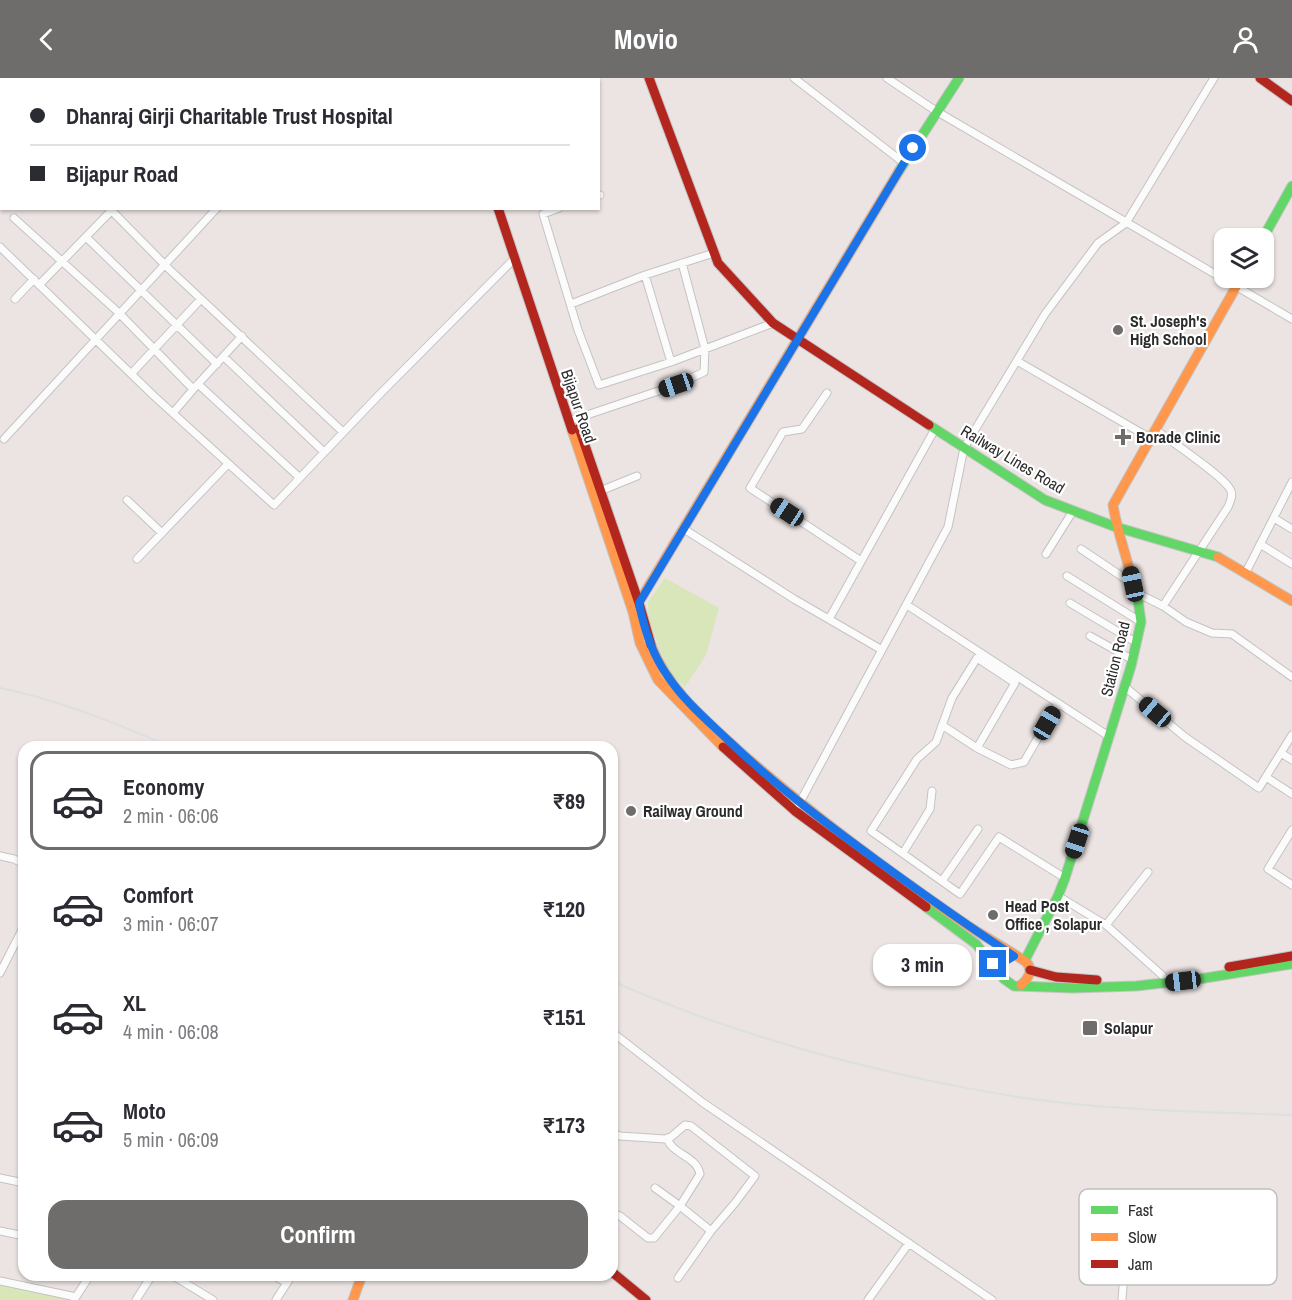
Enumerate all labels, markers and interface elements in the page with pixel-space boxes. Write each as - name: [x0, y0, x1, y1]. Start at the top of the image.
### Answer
- text: Movio: [614, 21, 678, 57]
- icon: back: [30, 23, 63, 56]
- icon: person: [1229, 23, 1262, 56]
- text: Dhanraj Girji Charitable Trust Hospital: [66, 101, 393, 131]
- route start: [899, 134, 926, 161]
- text: Bijapur Road: [66, 159, 178, 189]
- map controls: [1214, 228, 1274, 288]
- button: layers: [1214, 228, 1274, 288]
- place label: St. Joseph's High School: [1130, 310, 1207, 350]
- marker: St. Joseph's High School: [1111, 323, 1125, 337]
- street label: Bijapur Road: [556, 366, 602, 446]
- car: [656, 371, 696, 399]
- street label: Railway Lines Road: [957, 419, 1069, 499]
- place label: Borade Clinic: [1136, 426, 1221, 448]
- marker: Borade Clinic: [1114, 428, 1132, 446]
- car: [767, 495, 807, 529]
- car: [1120, 565, 1146, 603]
- street label: Station Road: [1095, 619, 1135, 699]
- car: [1135, 694, 1175, 730]
- car: [1030, 703, 1064, 743]
- text: Economy: [123, 772, 204, 802]
- icon: car: [51, 774, 105, 828]
- text: ₹89: [552, 786, 585, 816]
- place label: Railway Ground: [643, 800, 743, 822]
- text: 2 min · 06:06: [123, 802, 219, 829]
- marker: Railway Ground: [624, 804, 638, 818]
- car: [1063, 821, 1091, 861]
- text: Comfort: [123, 880, 193, 910]
- icon: car: [51, 882, 105, 936]
- text: ₹120: [542, 894, 585, 924]
- place label: Head Post Office , Solapur: [1005, 895, 1103, 935]
- marker: Head Post Office , Solapur: [986, 908, 1000, 922]
- text: 3 min · 06:07: [123, 910, 219, 937]
- callout: 3 min: [873, 943, 972, 985]
- route end: [979, 950, 1006, 977]
- text: 3 min: [901, 951, 944, 978]
- car: [1164, 970, 1202, 992]
- text: XL: [123, 988, 146, 1018]
- icon: car: [51, 990, 105, 1044]
- text: ₹151: [542, 1002, 585, 1032]
- place label: Solapur: [1104, 1017, 1154, 1039]
- text: 4 min · 06:08: [123, 1018, 219, 1045]
- marker: Solapur: [1081, 1019, 1099, 1037]
- text: Moto: [123, 1096, 166, 1126]
- icon: car: [51, 1098, 105, 1152]
- text: ₹173: [542, 1110, 585, 1140]
- text: 5 min · 06:09: [123, 1126, 219, 1153]
- legend: [1079, 1189, 1277, 1285]
- text: Fast: [1128, 1199, 1153, 1221]
- button: Confirm: [48, 1200, 588, 1269]
- text: Slow: [1128, 1226, 1157, 1248]
- text: Jam: [1128, 1253, 1153, 1275]

